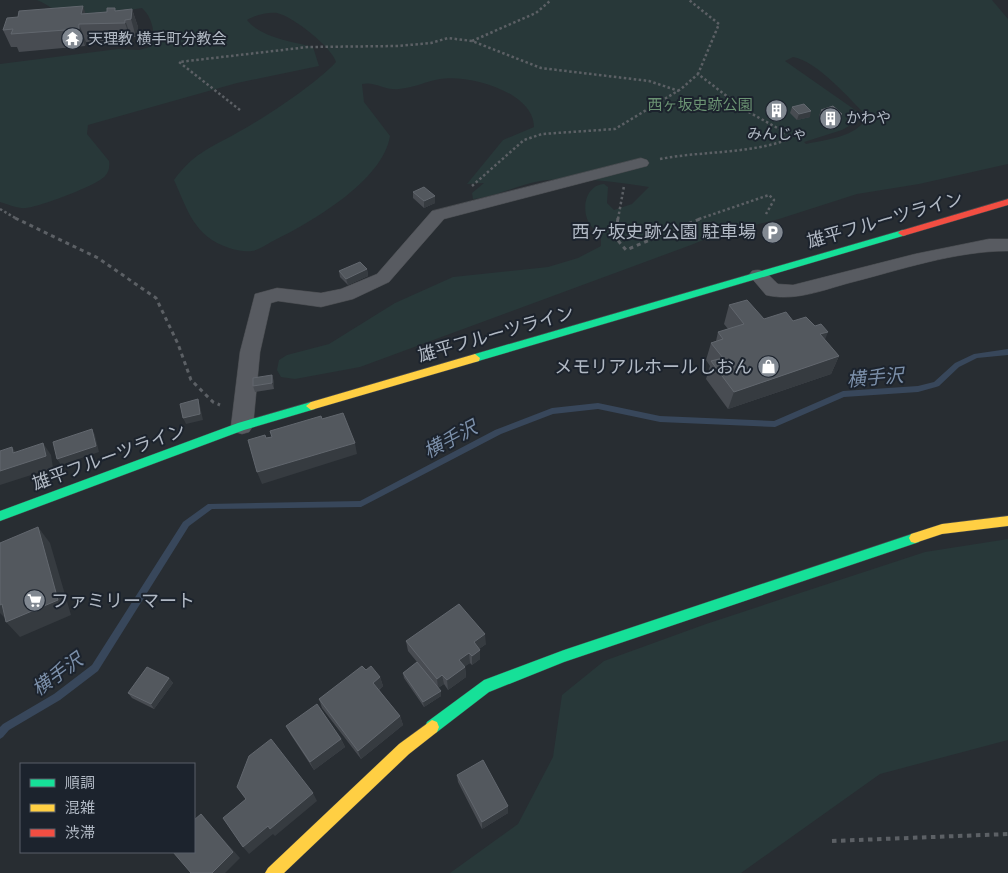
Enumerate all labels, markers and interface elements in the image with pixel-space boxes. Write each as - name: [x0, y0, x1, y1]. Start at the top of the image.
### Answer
- temple icon: 天理教 横手町分教会: [60, 27, 84, 51]
- place label: 天理教 横手町分教会: [88, 30, 227, 48]
- park label: 西ヶ坂史跡公園: [647, 96, 753, 114]
- building icon: みんじゃ: [765, 99, 789, 123]
- building icon: かわや: [818, 106, 842, 130]
- place label: かわや: [846, 109, 891, 127]
- place label: みんじゃ: [747, 125, 807, 143]
- street label: 雄平フルーツライン: [804, 187, 966, 253]
- parking icon: 西ヶ坂史跡公園 駐車場: [760, 220, 784, 244]
- place label: 西ヶ坂史跡公園 駐車場: [572, 221, 756, 243]
- street label: 雄平フルーツライン: [415, 301, 577, 367]
- shop icon: メモリアルホールしおん: [756, 355, 780, 379]
- place label: メモリアルホールしおん: [554, 356, 752, 378]
- water label: 横手沢: [846, 364, 907, 391]
- water label: 横手沢: [420, 415, 483, 463]
- street label: 雄平フルーツライン: [29, 419, 189, 495]
- supermarket icon: ファミリーマート: [23, 589, 47, 613]
- place label: ファミリーマート: [51, 590, 195, 612]
- water label: 横手沢: [28, 647, 90, 700]
- legend: [20, 763, 195, 853]
- text: 順調: [65, 774, 95, 792]
- text: 混雑: [65, 799, 95, 817]
- text: 渋滞: [65, 824, 95, 842]

